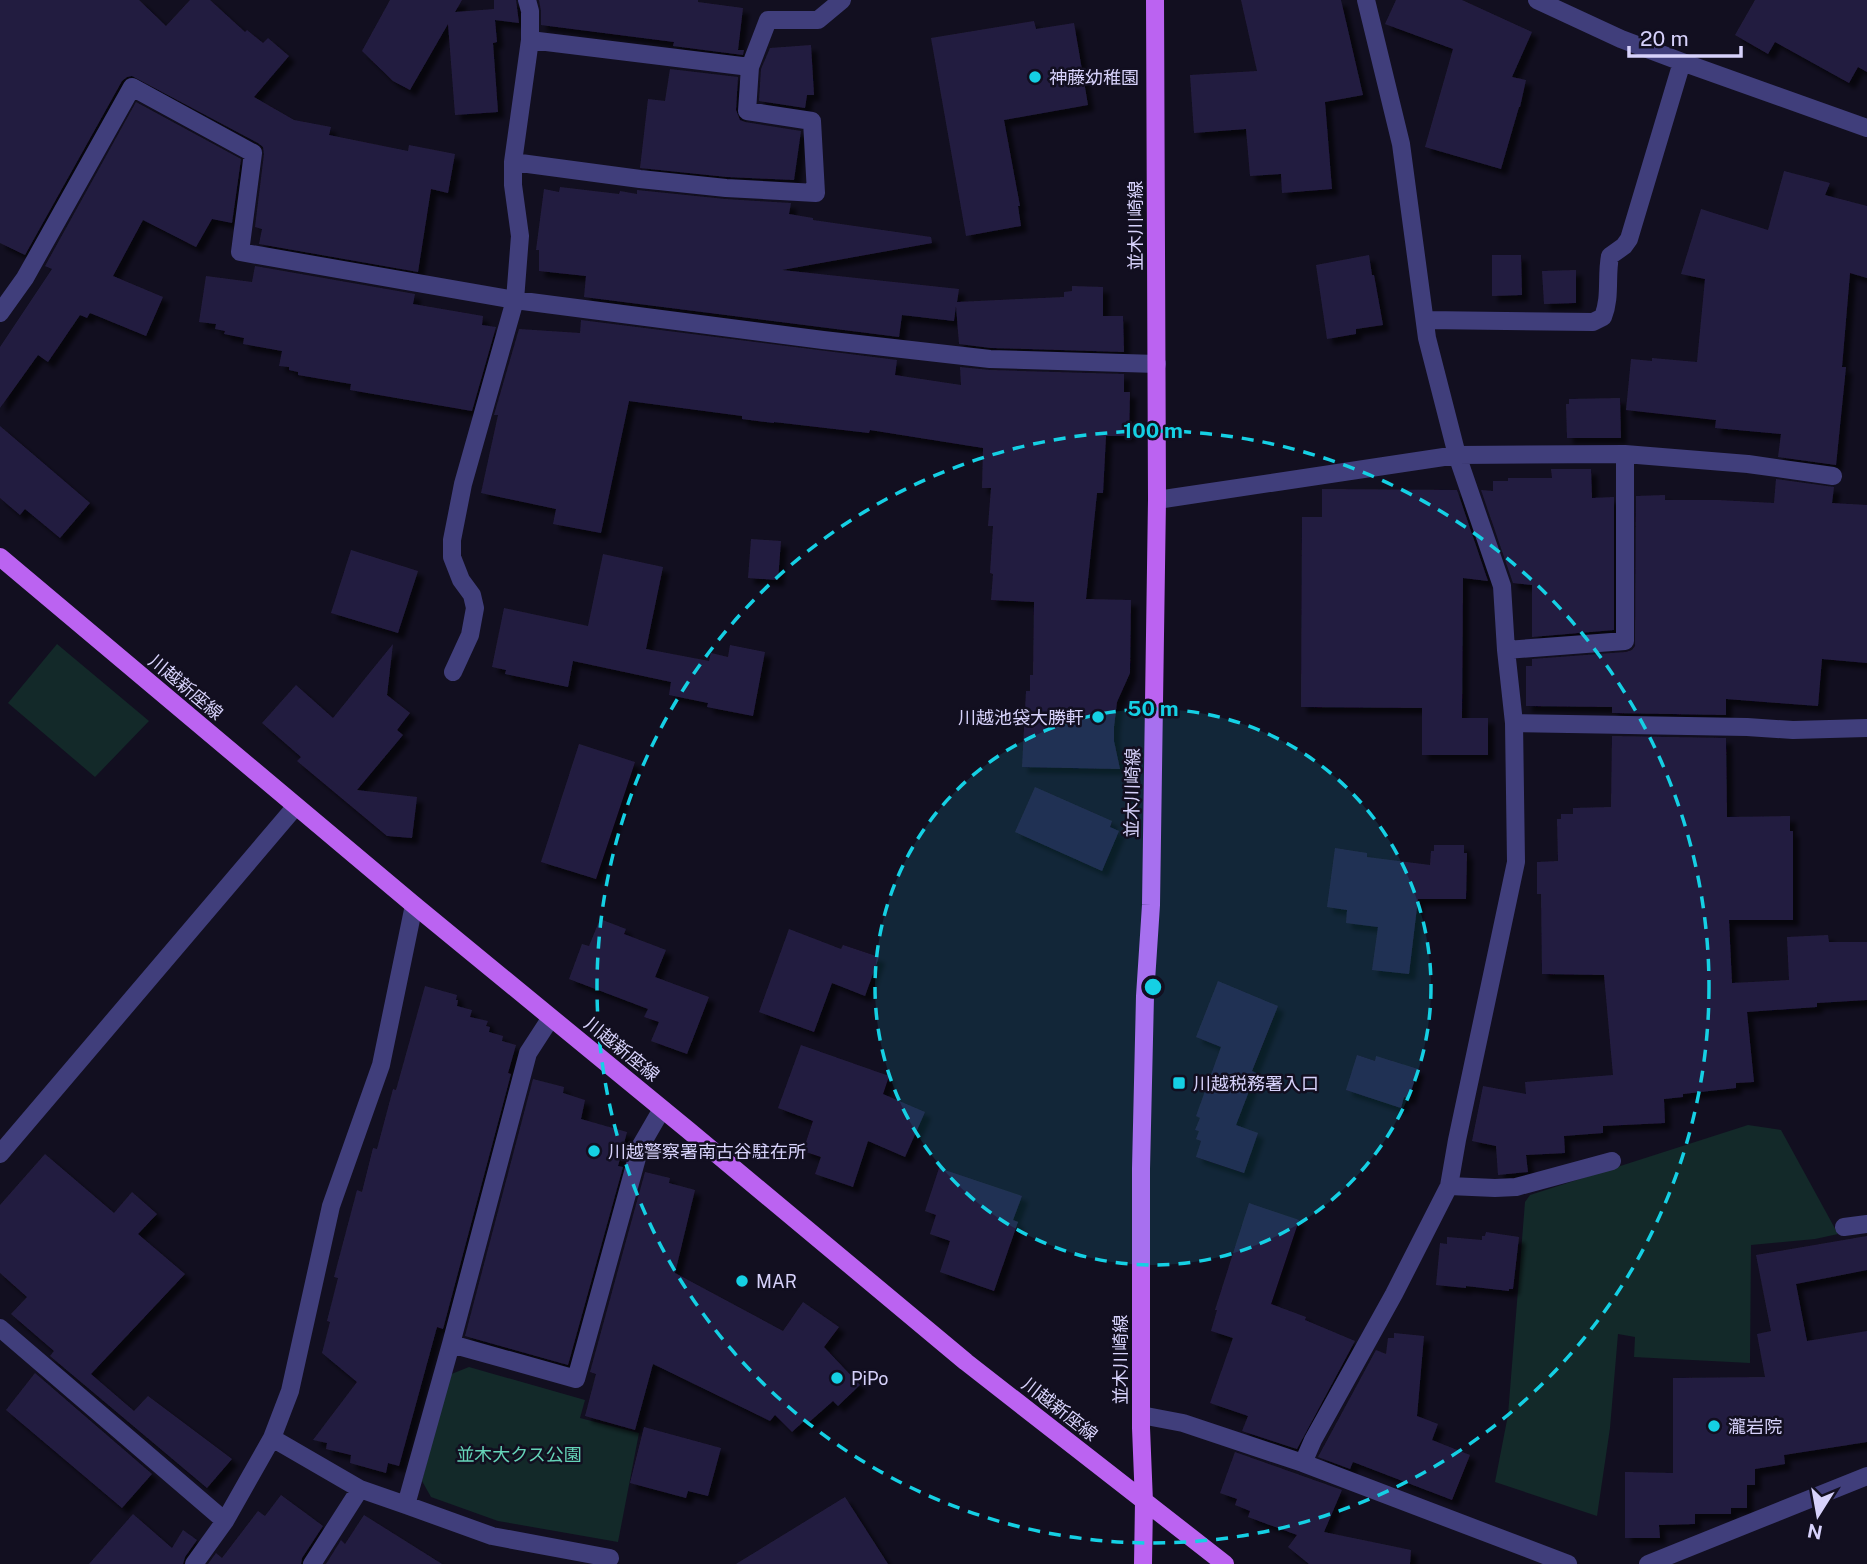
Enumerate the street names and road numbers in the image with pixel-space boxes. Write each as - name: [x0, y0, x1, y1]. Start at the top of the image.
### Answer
- street label: 並木川崎線: [1125, 181, 1146, 271]
- street label: 川越新座線: [145, 650, 227, 724]
- street label: 並木川崎線: [1121, 748, 1143, 838]
- street label: 川越新座線: [580, 1013, 664, 1085]
- street label: 並木川崎線: [1110, 1315, 1131, 1405]
- street label: 川越新座線: [1018, 1373, 1102, 1445]

